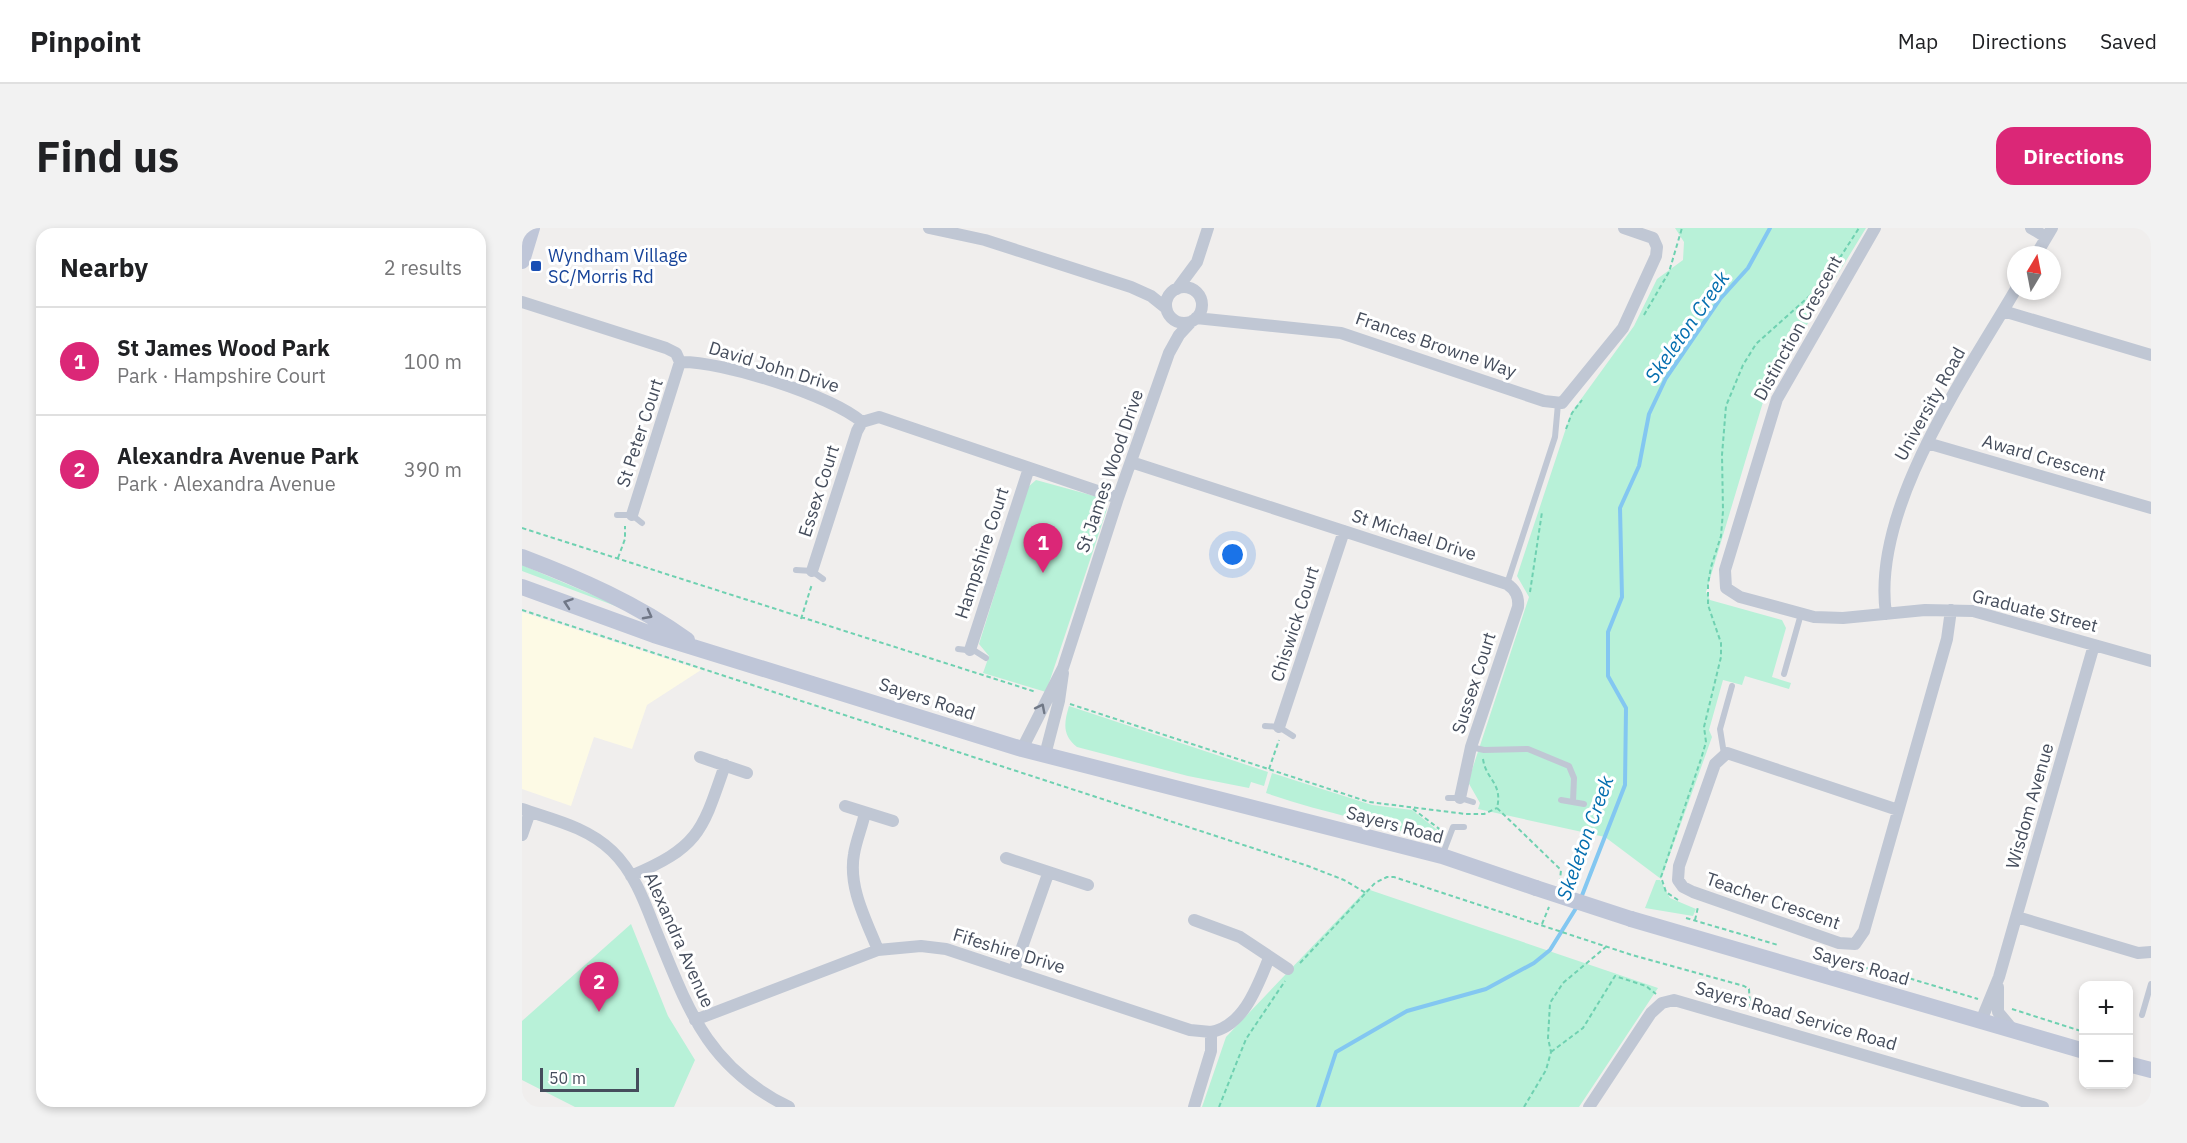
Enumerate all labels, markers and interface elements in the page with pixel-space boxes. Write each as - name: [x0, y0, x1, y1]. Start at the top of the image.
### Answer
- text: Pinpoint: [30, 23, 141, 60]
- text: Map: [1898, 27, 1938, 55]
- text: Directions: [1971, 27, 2067, 55]
- text: Saved: [2100, 27, 2157, 55]
- button: Directions: [1996, 127, 2151, 185]
- text: Find us: [36, 129, 179, 184]
- place label: Wyndham Village SC/Morris Rd: [548, 244, 688, 288]
- north arrow: [2007, 246, 2061, 300]
- text: Nearby: [60, 250, 148, 284]
- street label: Distinction Crescent: [1748, 251, 1847, 404]
- text: 2 results: [384, 254, 462, 281]
- marker: Wyndham Village SC/Morris Rd: [529, 259, 543, 273]
- water label: Skeleton Creek: [1638, 265, 1735, 388]
- street label: Frances Browne Way: [1353, 306, 1520, 383]
- text: St James Wood Park: [117, 333, 330, 362]
- street label: David John Drive: [706, 336, 842, 397]
- street label: University Road: [1889, 343, 1970, 465]
- text: 1: [74, 348, 86, 375]
- text: 100 m: [404, 348, 462, 375]
- text: Park · Hampshire Court: [117, 362, 326, 389]
- street label: St Peter Court: [611, 376, 668, 490]
- street label: St James Wood Drive: [1071, 386, 1148, 555]
- street label: Award Crescent: [1980, 429, 2109, 486]
- text: Alexandra Avenue Park: [117, 441, 359, 470]
- street label: Essex Court: [793, 442, 844, 540]
- text: 2: [74, 456, 86, 483]
- text: 390 m: [404, 456, 462, 483]
- text: Park · Alexandra Avenue: [117, 470, 336, 497]
- street label: Hampshire Court: [949, 484, 1014, 622]
- street label: St Michael Drive: [1349, 504, 1480, 566]
- pin: 1: [1024, 524, 1062, 573]
- your location: [1218, 540, 1247, 569]
- street label: Chiswick Court: [1265, 563, 1324, 685]
- street label: Graduate Street: [1970, 584, 2100, 637]
- one-way arrow: [563, 597, 573, 610]
- one-way arrow: [641, 608, 652, 619]
- street label: Sussex Court: [1446, 629, 1501, 737]
- street label: Sayers Road: [876, 672, 978, 725]
- one-way arrow: [1034, 704, 1046, 715]
- street label: Wisdom Avenue: [2001, 740, 2059, 871]
- water label: Skeleton Creek: [1550, 771, 1620, 904]
- street label: Sayers Road: [1344, 800, 1446, 849]
- street label: Teacher Crescent: [1703, 867, 1843, 934]
- street label: Alexandra Avenue: [639, 868, 720, 1011]
- street label: Fifeshire Drive: [950, 923, 1068, 979]
- street label: Sayers Road: [1810, 941, 1912, 990]
- pin: 2: [580, 962, 619, 1012]
- street label: Sayers Road Service Road: [1693, 976, 1900, 1055]
- map controls: [2079, 981, 2133, 1089]
- button: +: [2079, 981, 2133, 1035]
- button: −: [2079, 1035, 2133, 1089]
- scale bar: [540, 1065, 639, 1092]
- text: 50 m: [549, 1068, 586, 1088]

